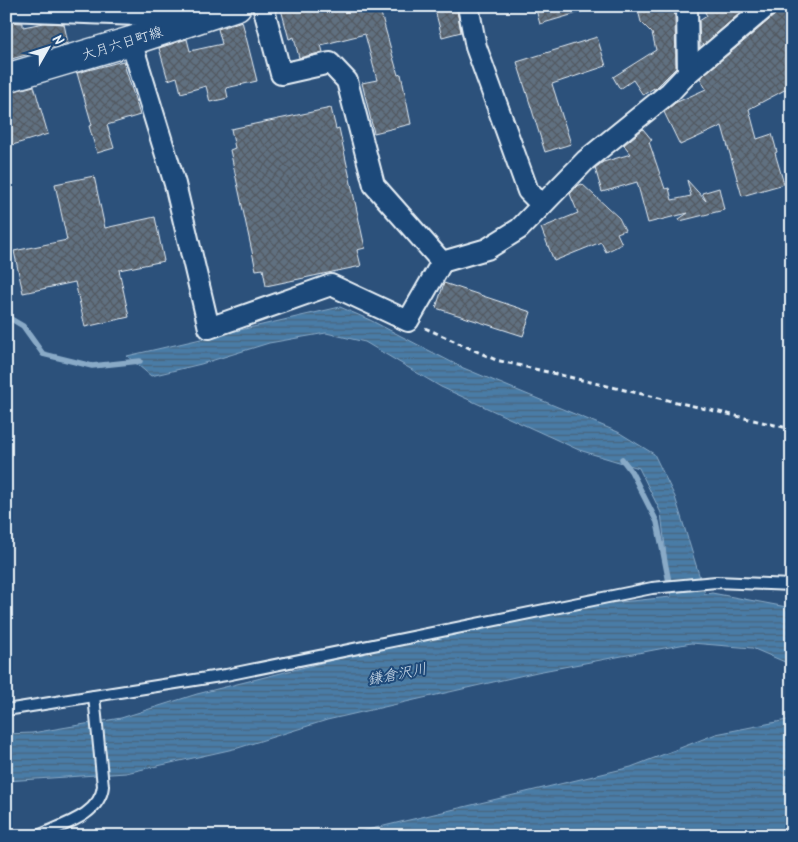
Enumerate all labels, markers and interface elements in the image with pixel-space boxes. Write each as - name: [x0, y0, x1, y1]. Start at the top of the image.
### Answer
- street label: 大月六日町線: [79, 21, 166, 67]
- north arrow: [22, 22, 72, 72]
- text: N: [46, 30, 69, 51]
- water label: 鎌倉沢川: [365, 657, 429, 692]

